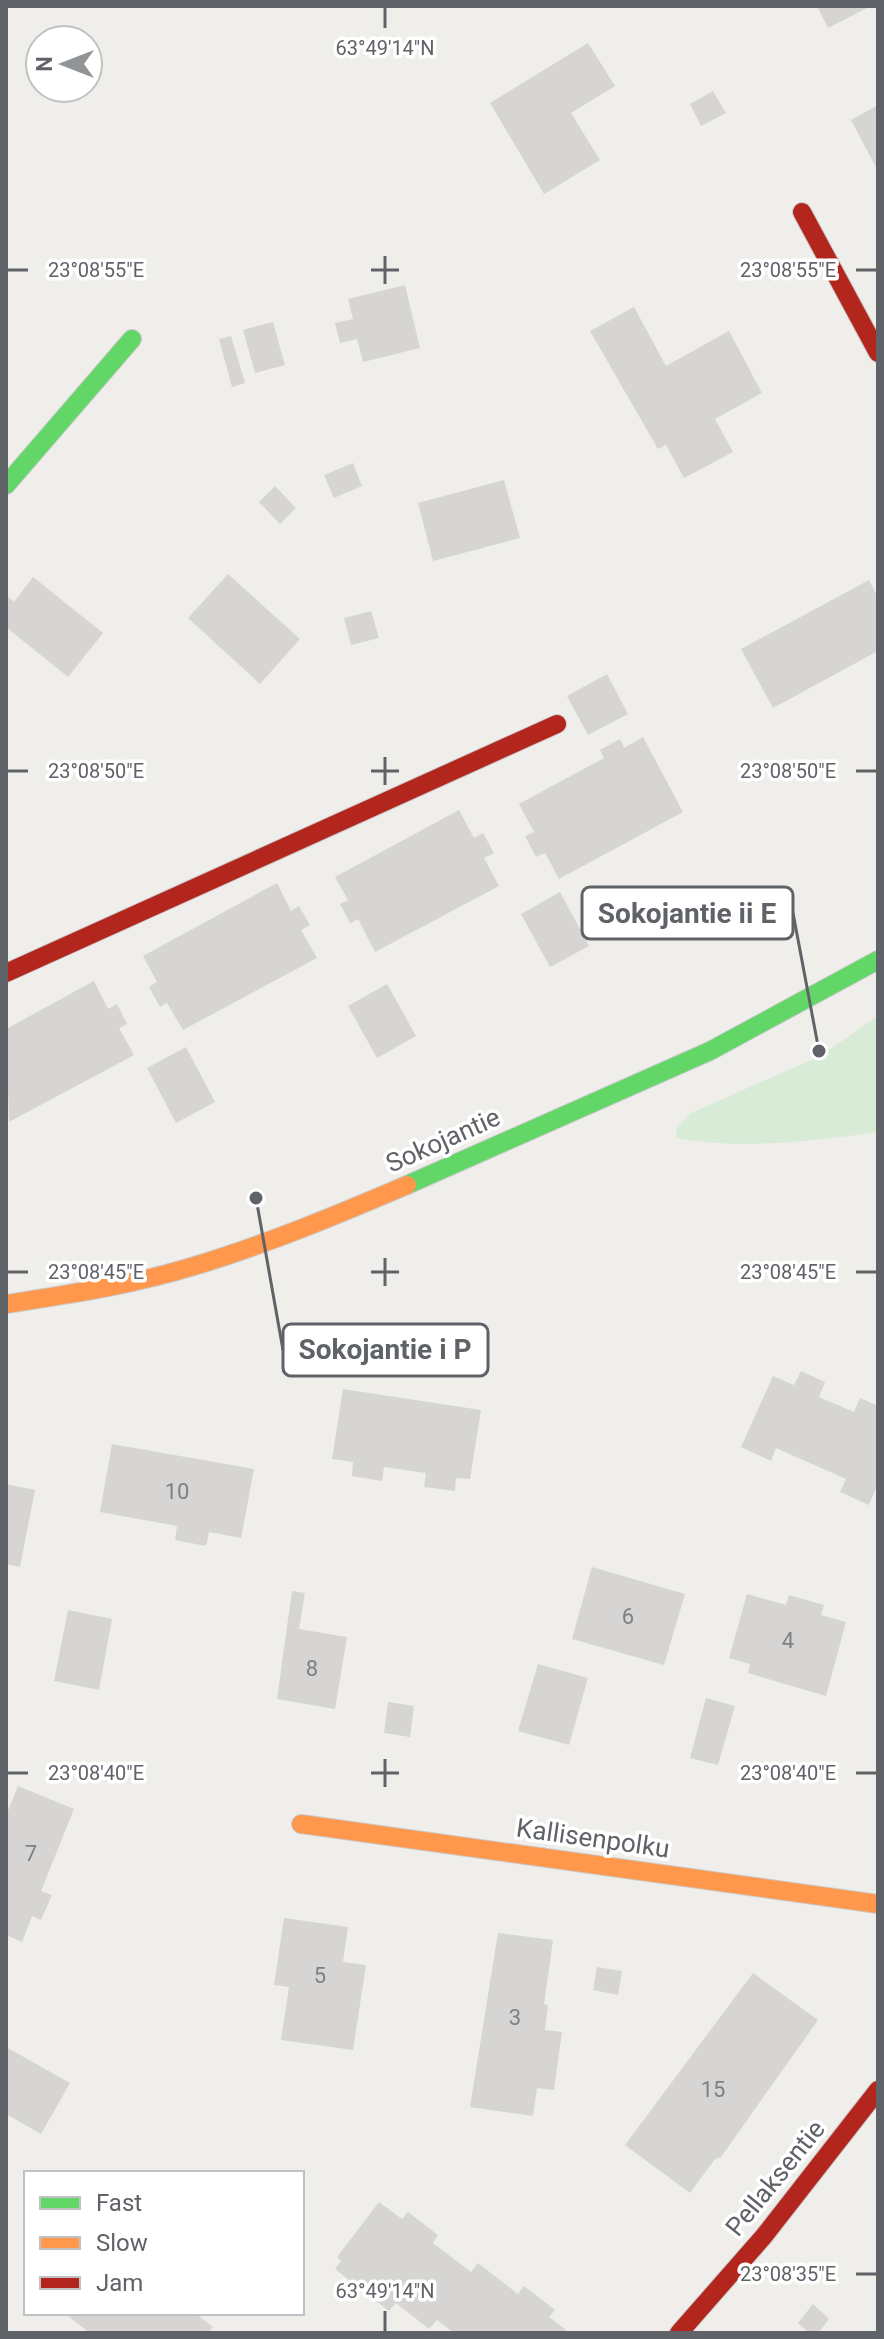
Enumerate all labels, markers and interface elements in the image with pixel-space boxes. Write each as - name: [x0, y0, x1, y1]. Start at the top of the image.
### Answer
- north arrow: [24, 24, 104, 104]
- text: 63°49'14"N: [335, 36, 435, 60]
- text: N: [32, 56, 57, 72]
- text: 23°08'55"E: [48, 258, 144, 282]
- text: 23°08'55"E: [740, 258, 836, 282]
- text: 23°08'50"E: [48, 759, 144, 783]
- text: 23°08'50"E: [740, 759, 836, 783]
- callout: Sokojantie ii E: [582, 887, 793, 939]
- text: Sokojantie ii E: [598, 897, 776, 930]
- street label: Sokojantie: [381, 1102, 505, 1178]
- text: 23°08'45"E: [48, 1260, 144, 1284]
- text: 23°08'45"E: [740, 1260, 836, 1284]
- callout: Sokojantie i P: [283, 1324, 488, 1376]
- text: Sokojantie i P: [298, 1333, 472, 1366]
- house number: 10: [165, 1479, 189, 1504]
- house number: 6: [622, 1604, 634, 1629]
- house number: 4: [782, 1628, 794, 1653]
- house number: 8: [306, 1656, 318, 1681]
- text: 23°08'40"E: [48, 1761, 144, 1785]
- text: 23°08'40"E: [740, 1761, 836, 1785]
- street label: Kallisenpolku: [515, 1812, 671, 1864]
- house number: 7: [25, 1841, 37, 1866]
- house number: 5: [314, 1963, 326, 1988]
- house number: 3: [509, 2005, 521, 2030]
- house number: 15: [701, 2077, 725, 2102]
- street label: Pellaksentie: [719, 2114, 831, 2242]
- legend: [24, 2171, 304, 2315]
- text: Fast: [96, 2189, 142, 2217]
- text: Slow: [96, 2229, 148, 2257]
- text: 23°08'35"E: [740, 2262, 836, 2286]
- text: Jam: [96, 2269, 143, 2297]
- text: 63°49'14"N: [335, 2279, 435, 2303]

